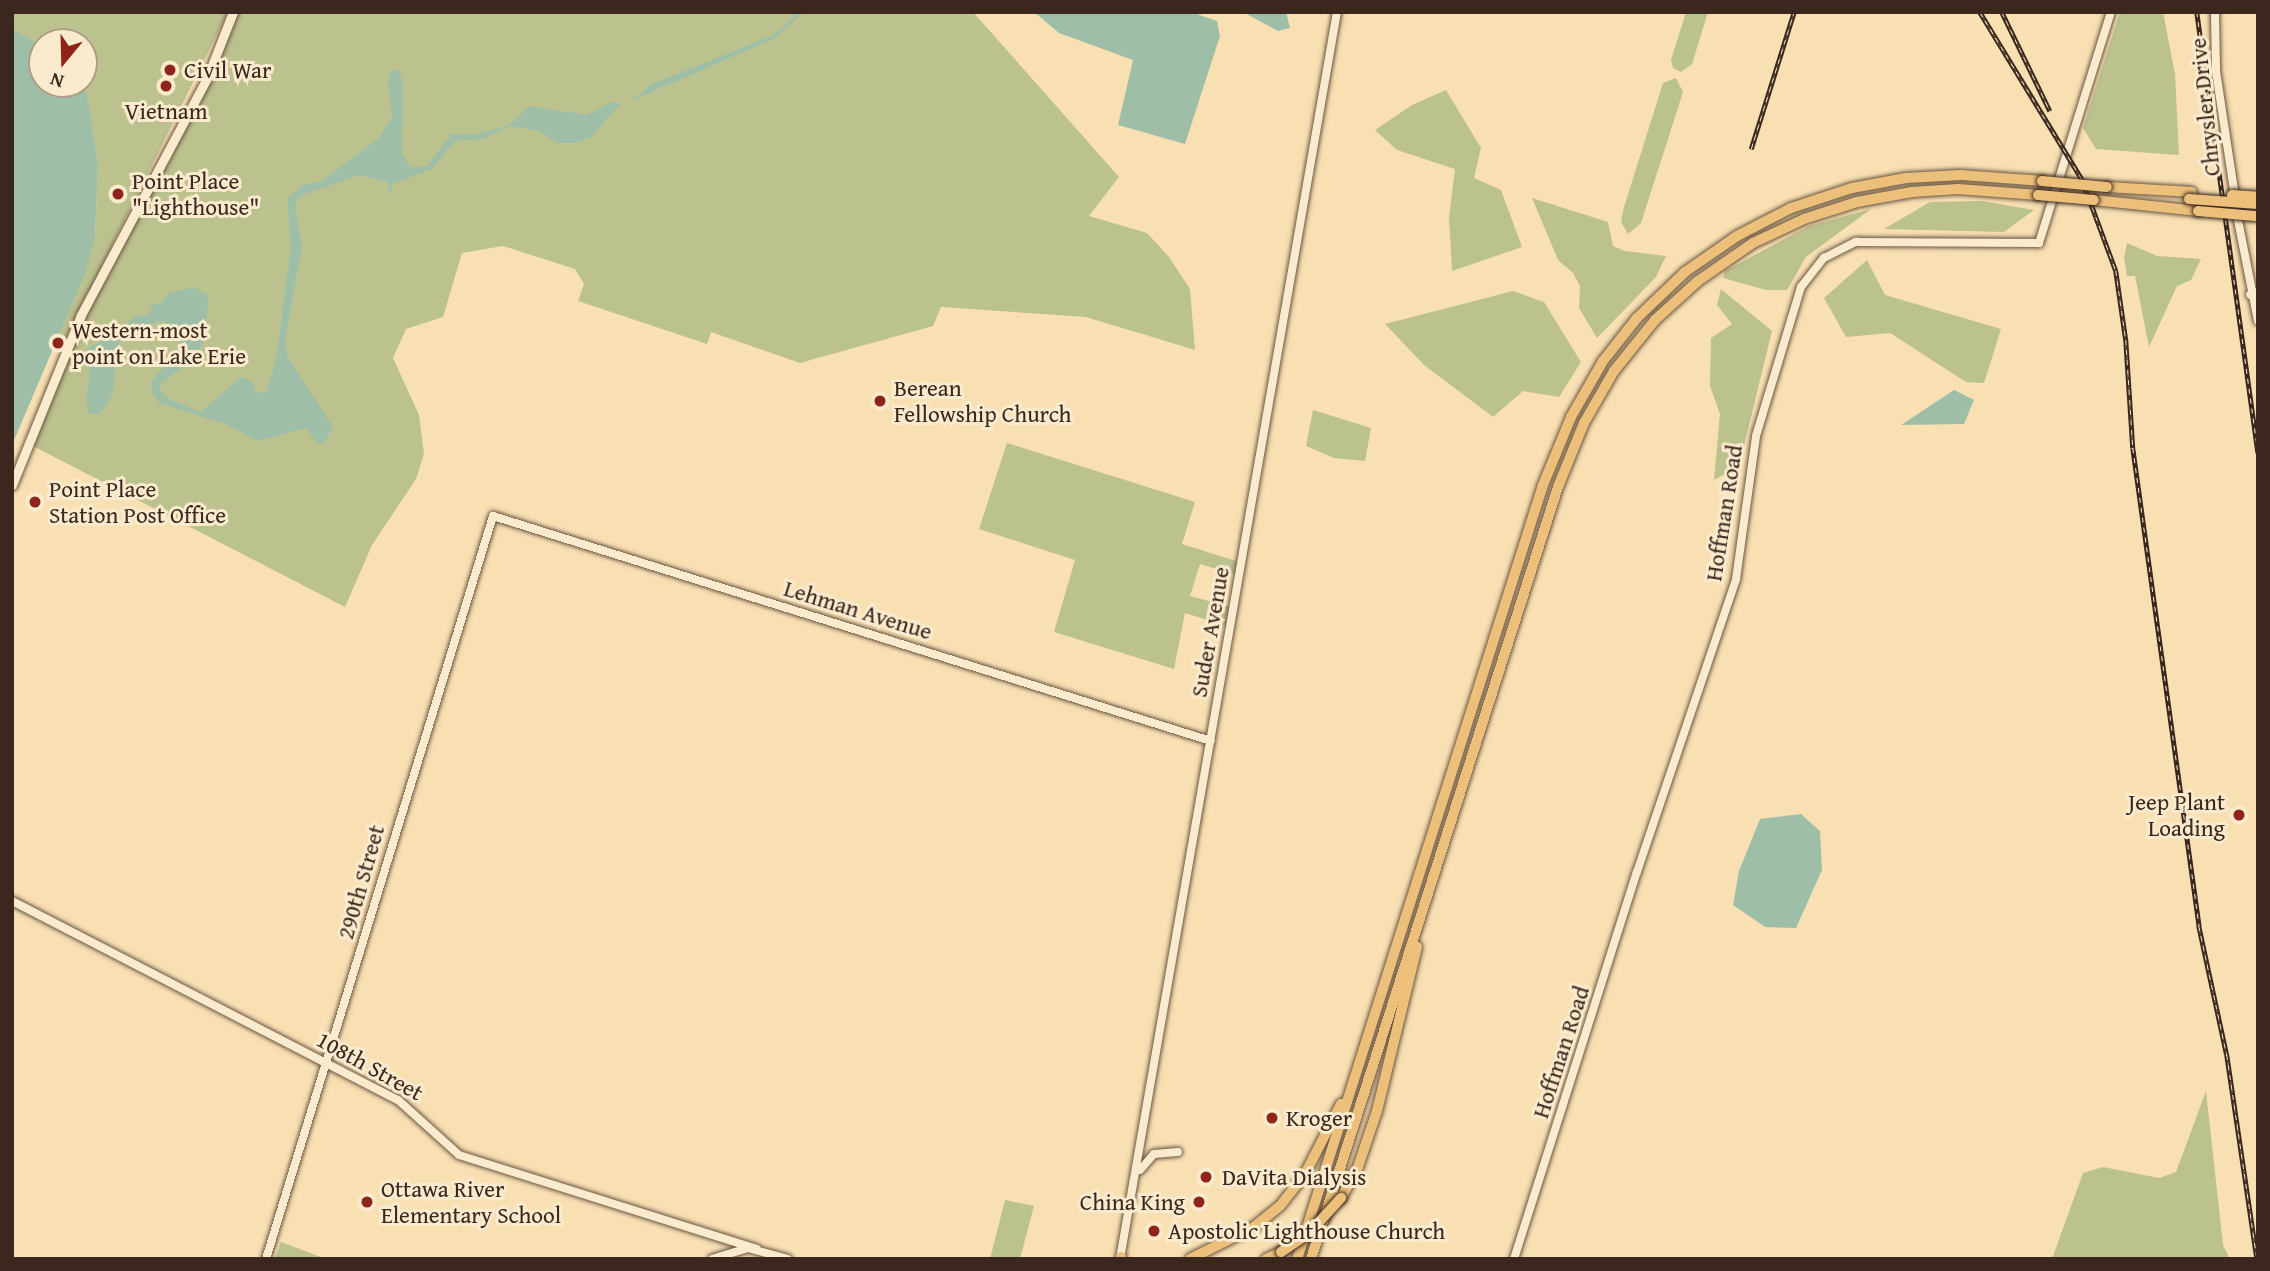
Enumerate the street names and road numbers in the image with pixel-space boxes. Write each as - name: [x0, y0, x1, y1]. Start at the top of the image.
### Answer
- street label: Chrysler Drive: [2184, 36, 2226, 178]
- street label: Hoffman Road: [1700, 443, 1748, 583]
- street label: Suder Avenue: [1185, 565, 1235, 699]
- street label: Lehman Avenue: [781, 574, 935, 646]
- street label: 290th Street: [332, 822, 390, 942]
- street label: Hoffman Road: [1527, 982, 1595, 1122]
- street label: 108th Street: [312, 1025, 428, 1107]

